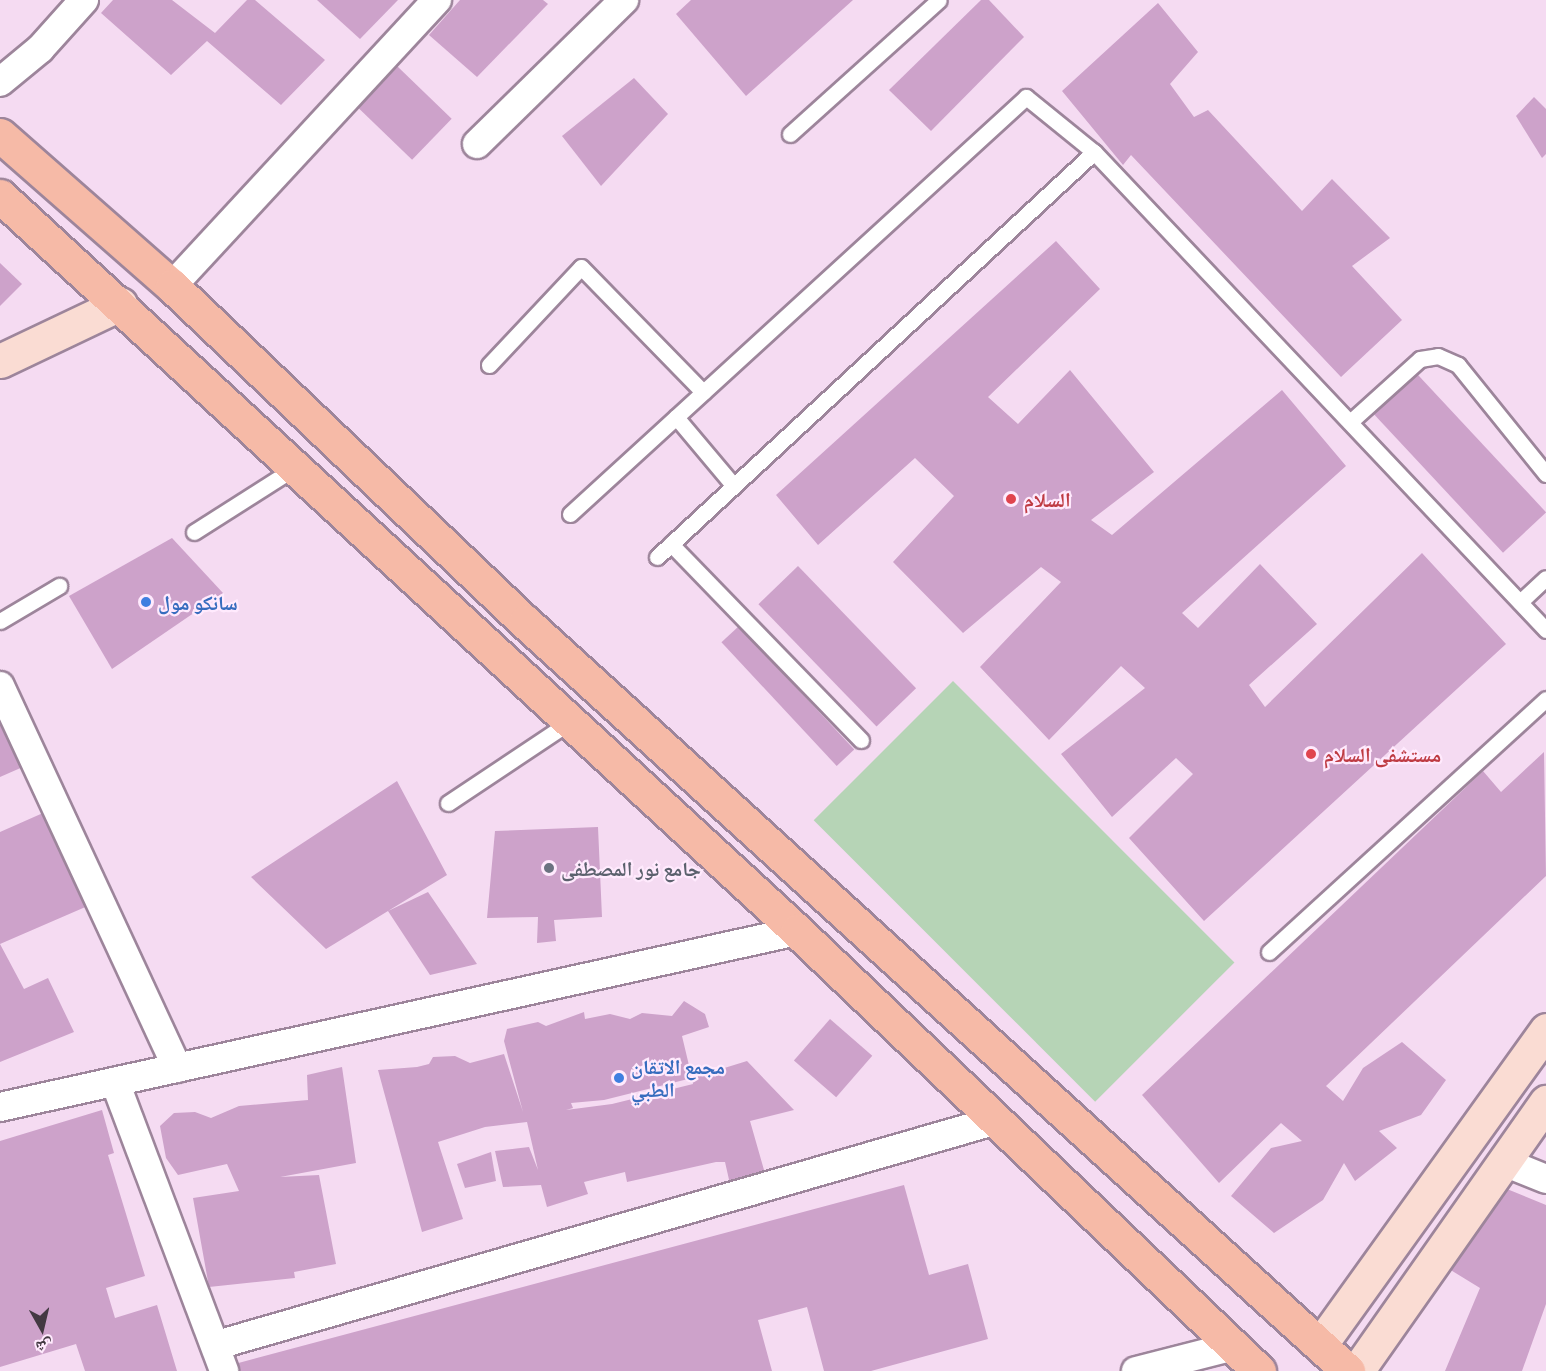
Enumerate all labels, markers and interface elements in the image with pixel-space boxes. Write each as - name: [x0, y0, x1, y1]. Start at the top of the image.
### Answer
- place label: السلام: [1024, 487, 1071, 511]
- marker: السلام: [1002, 490, 1020, 508]
- place label: سانكو مول: [158, 590, 238, 614]
- marker: سانكو مول: [139, 595, 153, 609]
- place label: مستشفى السلام: [1324, 742, 1441, 766]
- marker: مستشفى السلام: [1302, 745, 1320, 763]
- place label: جامع نور المصطفى: [561, 856, 701, 880]
- marker: جامع نور المصطفى: [542, 861, 556, 875]
- place label: مجمع الاتقان الطبي: [631, 1054, 725, 1101]
- marker: مجمع الاتقان الطبي: [612, 1071, 626, 1085]
- north arrow: [12, 1299, 72, 1359]
- text: ش: [35, 1337, 54, 1358]

